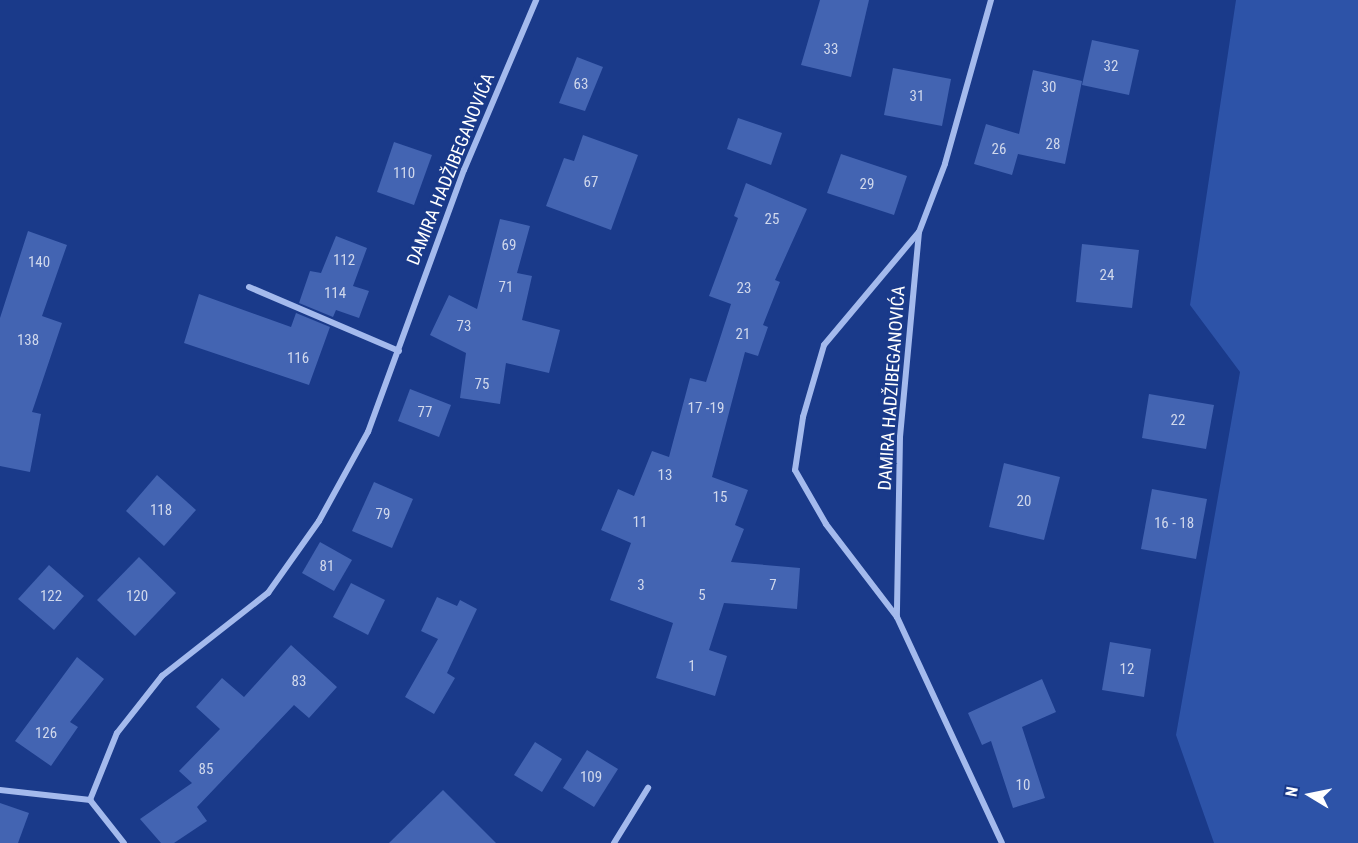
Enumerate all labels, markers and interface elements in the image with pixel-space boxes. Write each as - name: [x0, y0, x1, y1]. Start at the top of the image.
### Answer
- house number: 33: [824, 41, 838, 59]
- house number: 32: [1104, 58, 1118, 76]
- street label: DAMIRA HADŽIBEGANOVIĆA: [403, 70, 499, 268]
- house number: 63: [574, 76, 588, 94]
- house number: 30: [1042, 79, 1056, 97]
- house number: 31: [910, 88, 924, 106]
- house number: 28: [1046, 136, 1060, 154]
- house number: 26: [992, 141, 1006, 159]
- house number: 110: [393, 165, 415, 183]
- house number: 67: [584, 174, 598, 192]
- house number: 29: [860, 176, 874, 194]
- house number: 25: [765, 211, 779, 229]
- house number: 69: [502, 237, 516, 255]
- house number: 112: [333, 252, 355, 270]
- house number: 140: [28, 254, 50, 272]
- house number: 24: [1100, 267, 1114, 285]
- house number: 71: [499, 279, 513, 297]
- house number: 23: [737, 280, 751, 298]
- house number: 114: [324, 285, 346, 303]
- street label: DAMIRA HADŽIBEGANOVIĆA: [874, 285, 910, 491]
- house number: 73: [457, 318, 471, 336]
- house number: 21: [736, 326, 750, 344]
- house number: 138: [17, 332, 39, 350]
- house number: 116: [287, 350, 309, 368]
- house number: 75: [475, 376, 489, 394]
- house number: 17 -19: [688, 400, 724, 418]
- house number: 77: [418, 404, 432, 422]
- house number: 22: [1171, 412, 1185, 430]
- house number: 13: [658, 467, 672, 485]
- house number: 15: [713, 489, 727, 507]
- house number: 20: [1017, 493, 1031, 511]
- house number: 118: [150, 502, 172, 520]
- house number: 79: [376, 506, 390, 524]
- house number: 11: [633, 514, 647, 532]
- house number: 16 - 18: [1154, 515, 1194, 533]
- house number: 81: [320, 558, 334, 576]
- house number: 3: [637, 577, 645, 595]
- house number: 7: [769, 577, 777, 595]
- house number: 5: [698, 587, 706, 605]
- house number: 122: [40, 588, 62, 606]
- house number: 120: [126, 588, 148, 606]
- house number: 1: [688, 658, 696, 676]
- house number: 12: [1120, 661, 1134, 679]
- house number: 83: [292, 673, 306, 691]
- house number: 126: [35, 725, 57, 743]
- house number: 85: [199, 761, 213, 779]
- north arrow: [1280, 765, 1340, 825]
- house number: 109: [580, 769, 602, 787]
- house number: 10: [1016, 777, 1030, 795]
- text: N: [1282, 785, 1302, 798]

